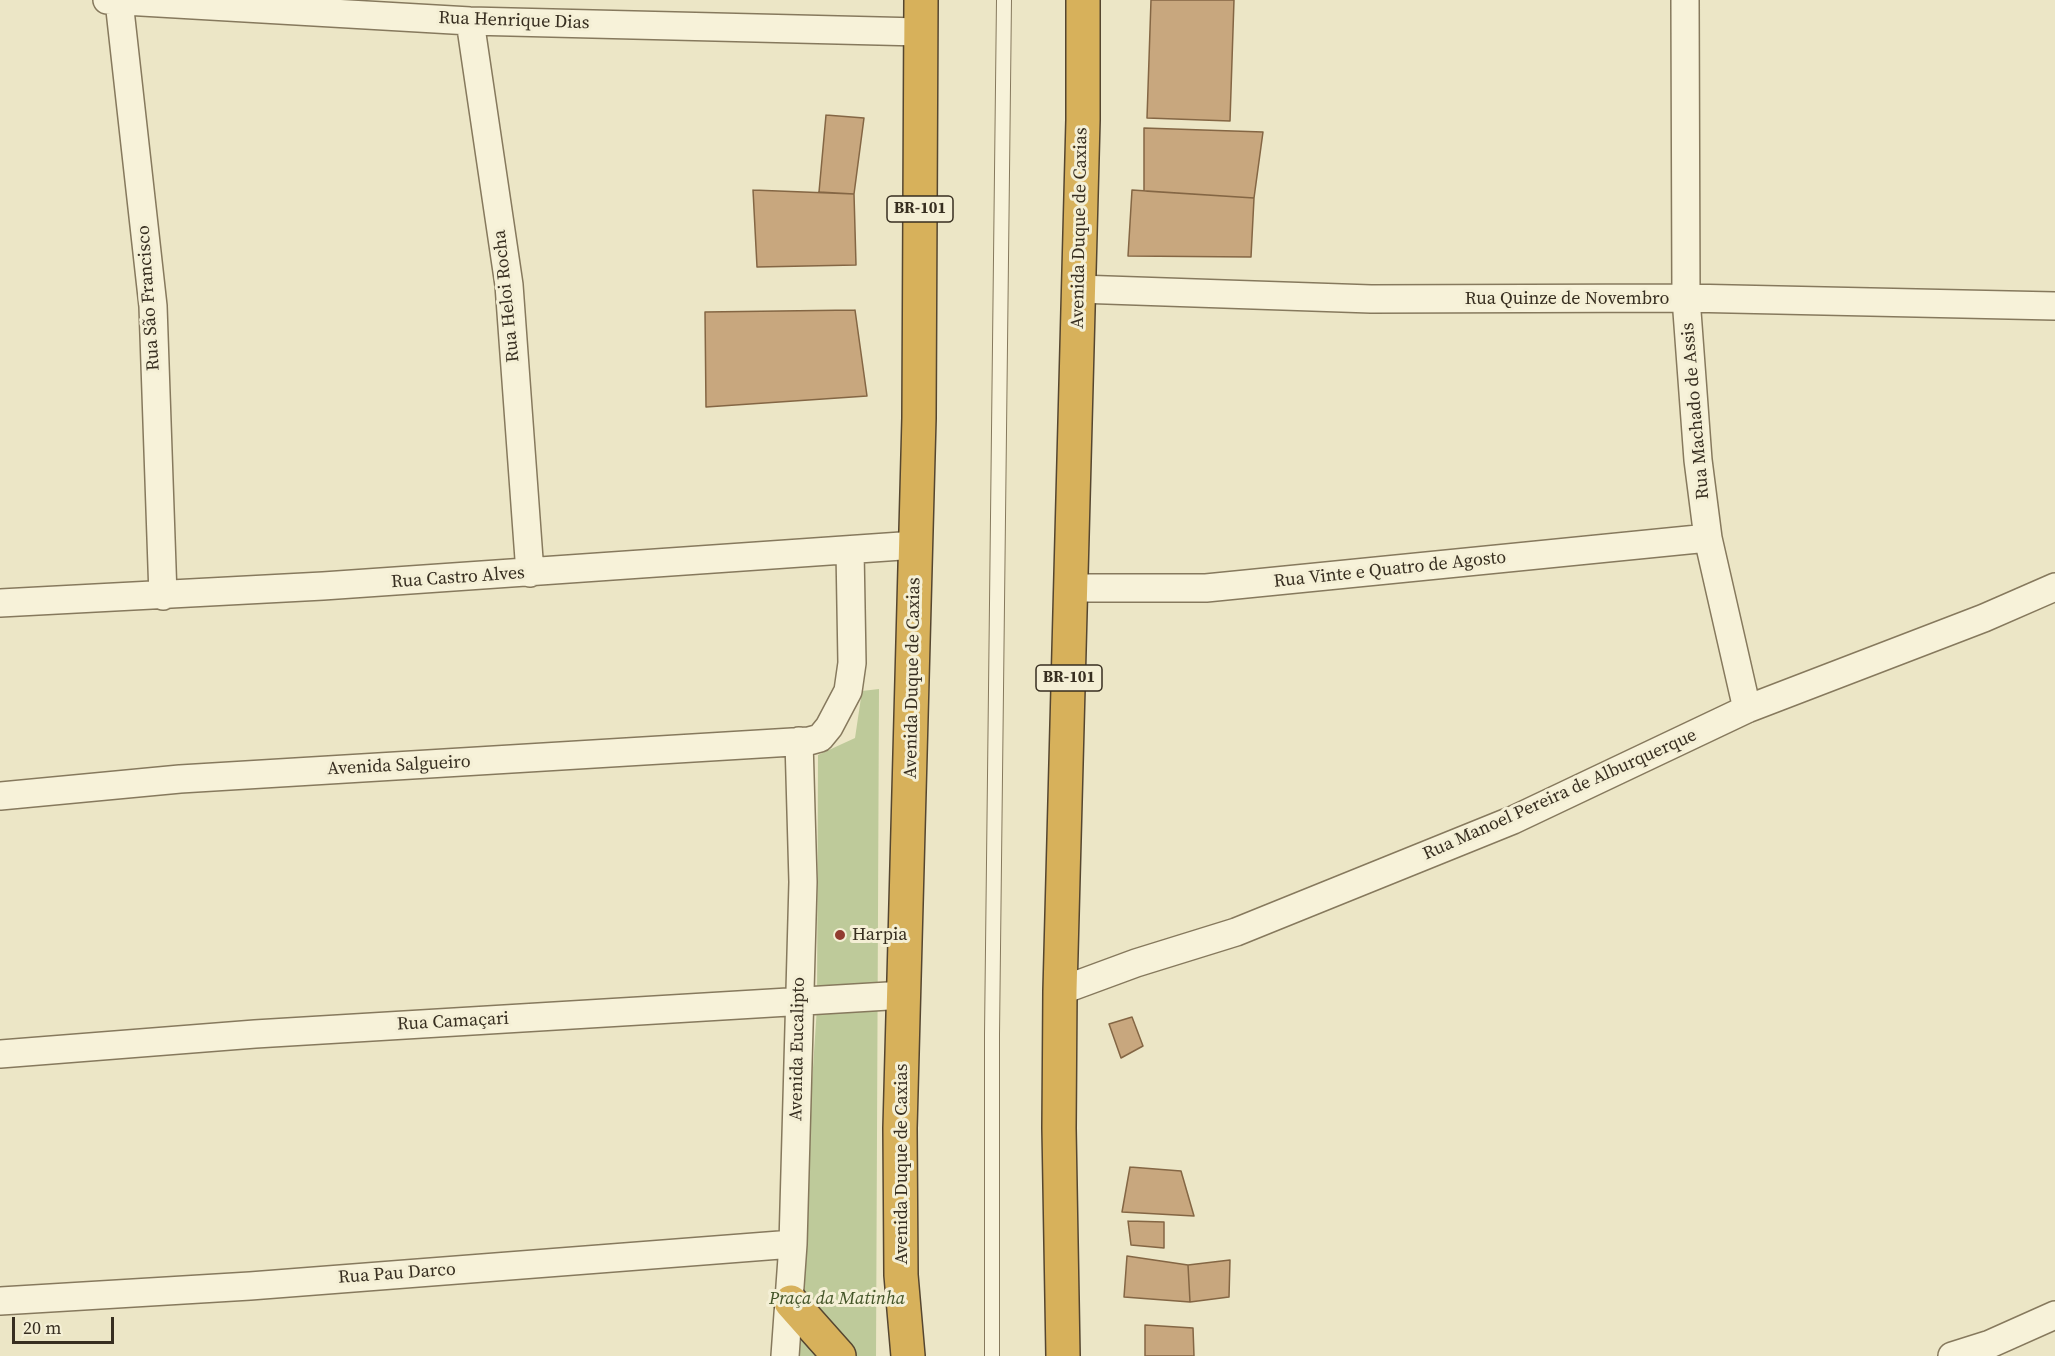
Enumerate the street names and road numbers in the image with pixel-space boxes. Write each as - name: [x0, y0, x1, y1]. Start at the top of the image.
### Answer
- street label: Rua Henrique Dias: [438, 8, 590, 34]
- street label: Avenida Duque de Caxias: [1067, 127, 1093, 329]
- road number: BR-101: [887, 196, 953, 222]
- street label: Rua São Francisco: [133, 224, 165, 372]
- street label: Rua Heloi Rocha: [489, 229, 525, 363]
- street label: Rua Quinze de Novembro: [1465, 288, 1669, 310]
- street label: Rua Machado de Assis: [1678, 322, 1714, 500]
- street label: Rua Vinte e Quatro de Agosto: [1273, 547, 1507, 593]
- street label: Rua Castro Alves: [390, 563, 526, 593]
- street label: Avenida Duque de Caxias: [900, 577, 926, 779]
- road number: BR-101: [1036, 665, 1102, 691]
- street label: Rua Manoel Pereira de Alburquerque: [1420, 725, 1700, 865]
- street label: Avenida Salgueiro: [327, 751, 471, 781]
- street label: Avenida Eucalipto: [786, 977, 810, 1121]
- street label: Rua Camaçari: [397, 1008, 509, 1036]
- street label: Avenida Duque de Caxias: [891, 1063, 913, 1265]
- street label: Rua Pau Darco: [338, 1259, 456, 1289]

